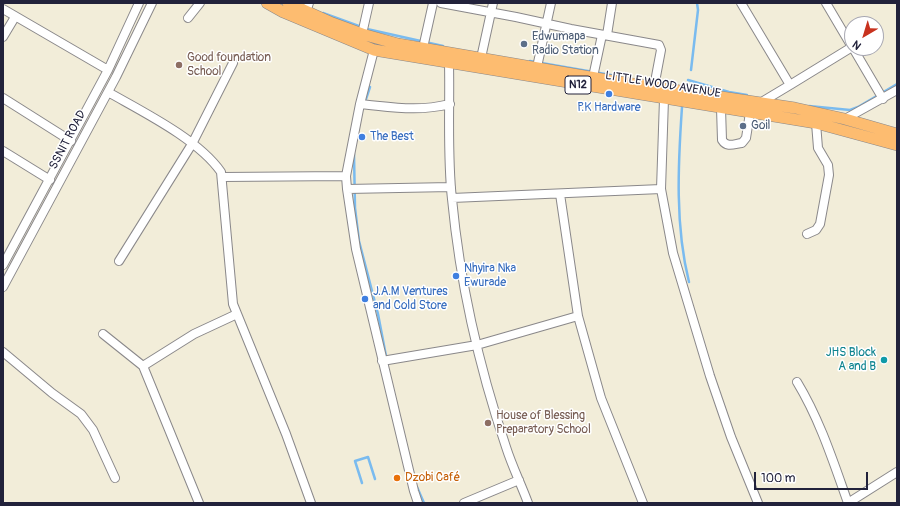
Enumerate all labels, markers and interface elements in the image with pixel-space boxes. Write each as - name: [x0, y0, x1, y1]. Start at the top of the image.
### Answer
- north arrow: [844, 16, 884, 56]
- place label: Edwumapa Radio Station: [532, 30, 599, 58]
- text: N: [850, 38, 864, 52]
- marker: Edwumapa Radio Station: [519, 39, 529, 49]
- place label: Good foundation School: [187, 51, 271, 79]
- marker: Good foundation School: [174, 60, 184, 70]
- street label: LITTLE WOOD AVENUE: [604, 69, 722, 101]
- road number: N12: [565, 76, 591, 94]
- marker: P.K Hardware: [604, 89, 614, 99]
- place label: P.K Hardware: [577, 101, 641, 115]
- street label: SSNIT ROAD: [46, 108, 90, 172]
- place label: Goil: [751, 119, 770, 133]
- marker: Goil: [738, 121, 748, 131]
- place label: The Best: [370, 130, 414, 144]
- marker: The Best: [357, 132, 367, 142]
- place label: Nhyira Nka Ewurade: [464, 262, 516, 290]
- marker: Nhyira Nka Ewurade: [451, 271, 461, 281]
- place label: J.A.M Ventures and Cold Store: [373, 285, 448, 313]
- marker: J.A.M Ventures and Cold Store: [360, 294, 370, 304]
- place label: JHS Block A and B: [826, 346, 876, 374]
- marker: JHS Block A and B: [879, 355, 889, 365]
- place label: House of Blessing Preparatory School: [496, 409, 591, 437]
- marker: House of Blessing Preparatory School: [483, 418, 493, 428]
- scale bar: [756, 464, 870, 490]
- place label: Dzobi Café: [405, 471, 460, 485]
- text: 100 m: [761, 471, 795, 486]
- marker: Dzobi Café: [392, 473, 402, 483]

